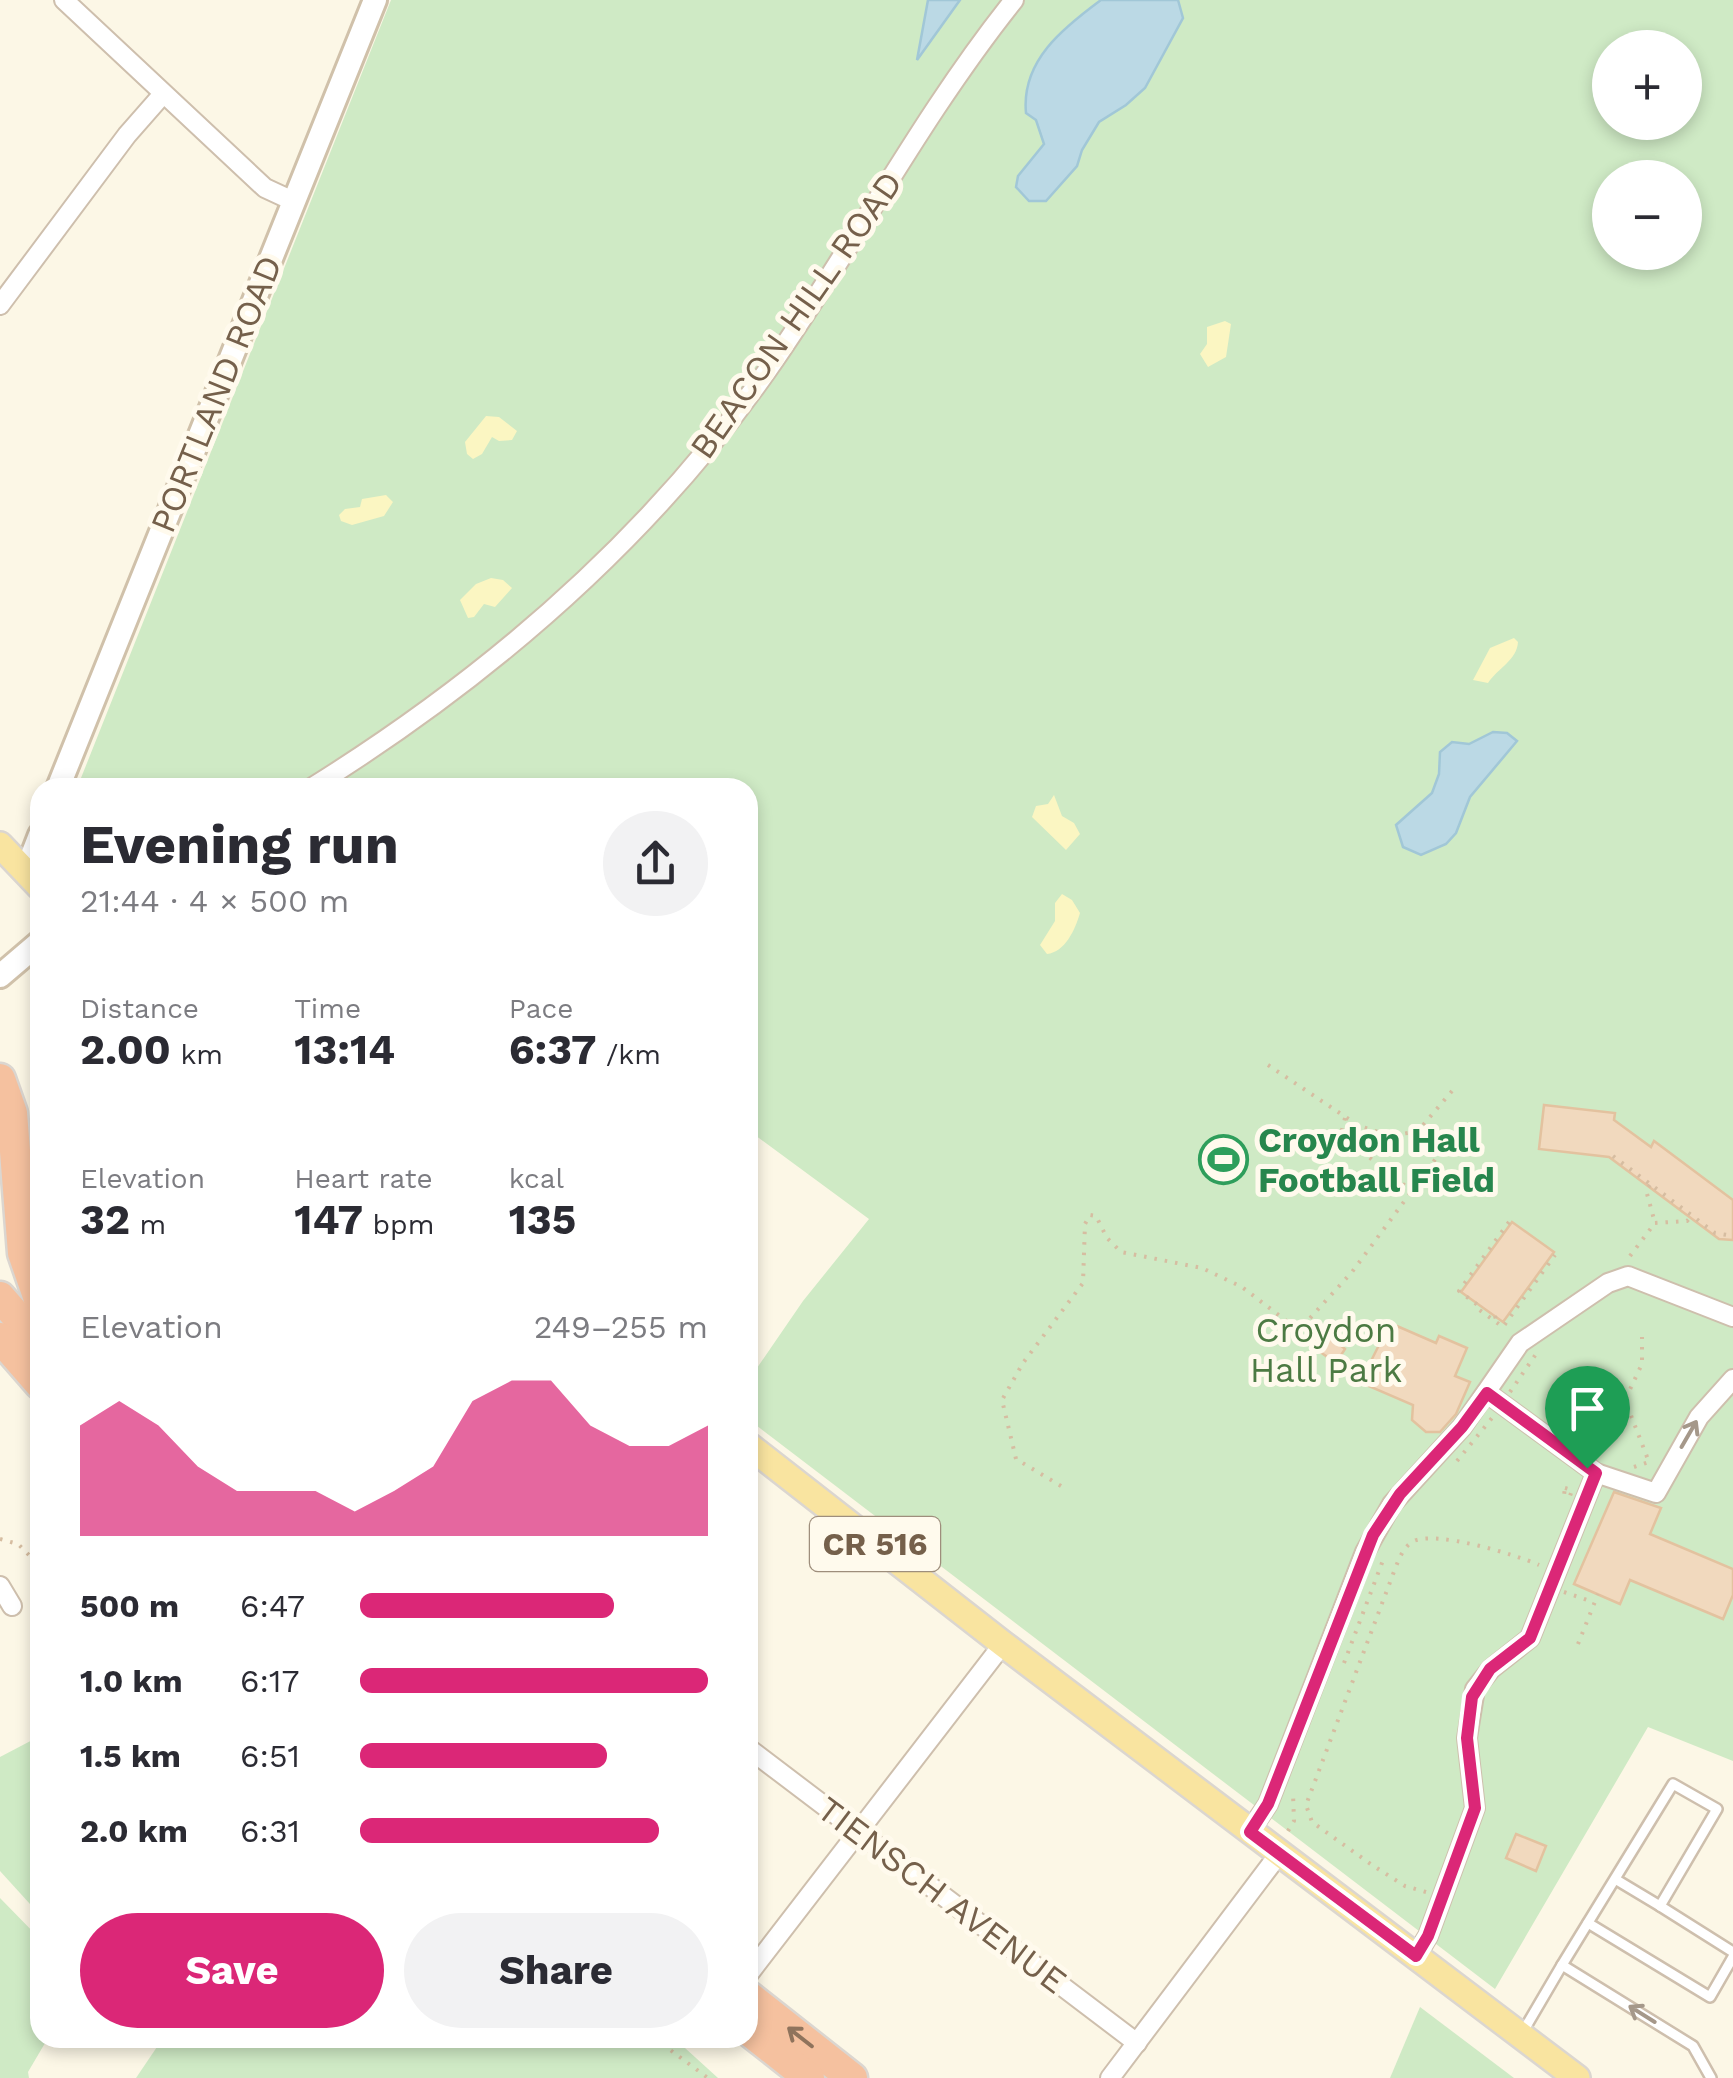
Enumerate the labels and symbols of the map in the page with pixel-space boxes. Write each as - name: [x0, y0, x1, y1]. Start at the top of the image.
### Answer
- street label: BEACON HILL ROAD: [681, 163, 911, 467]
- street label: PORTLAND ROAD: [141, 249, 291, 539]
- place label: Croydon Hall Football Field: [1258, 1119, 1495, 1201]
- sports icon: Croydon Hall Football Field: [1197, 1134, 1249, 1186]
- park label: Croydon Hall Park: [1250, 1309, 1403, 1391]
- pin: [1545, 1366, 1630, 1469]
- one-way arrow: [1679, 1420, 1699, 1449]
- road number: CR 516: [810, 1517, 940, 1571]
- street label: TIENSCH AVENUE: [809, 1788, 1075, 2002]
- one-way arrow: [1628, 2004, 1657, 2024]
- one-way arrow: [787, 2027, 814, 2048]

